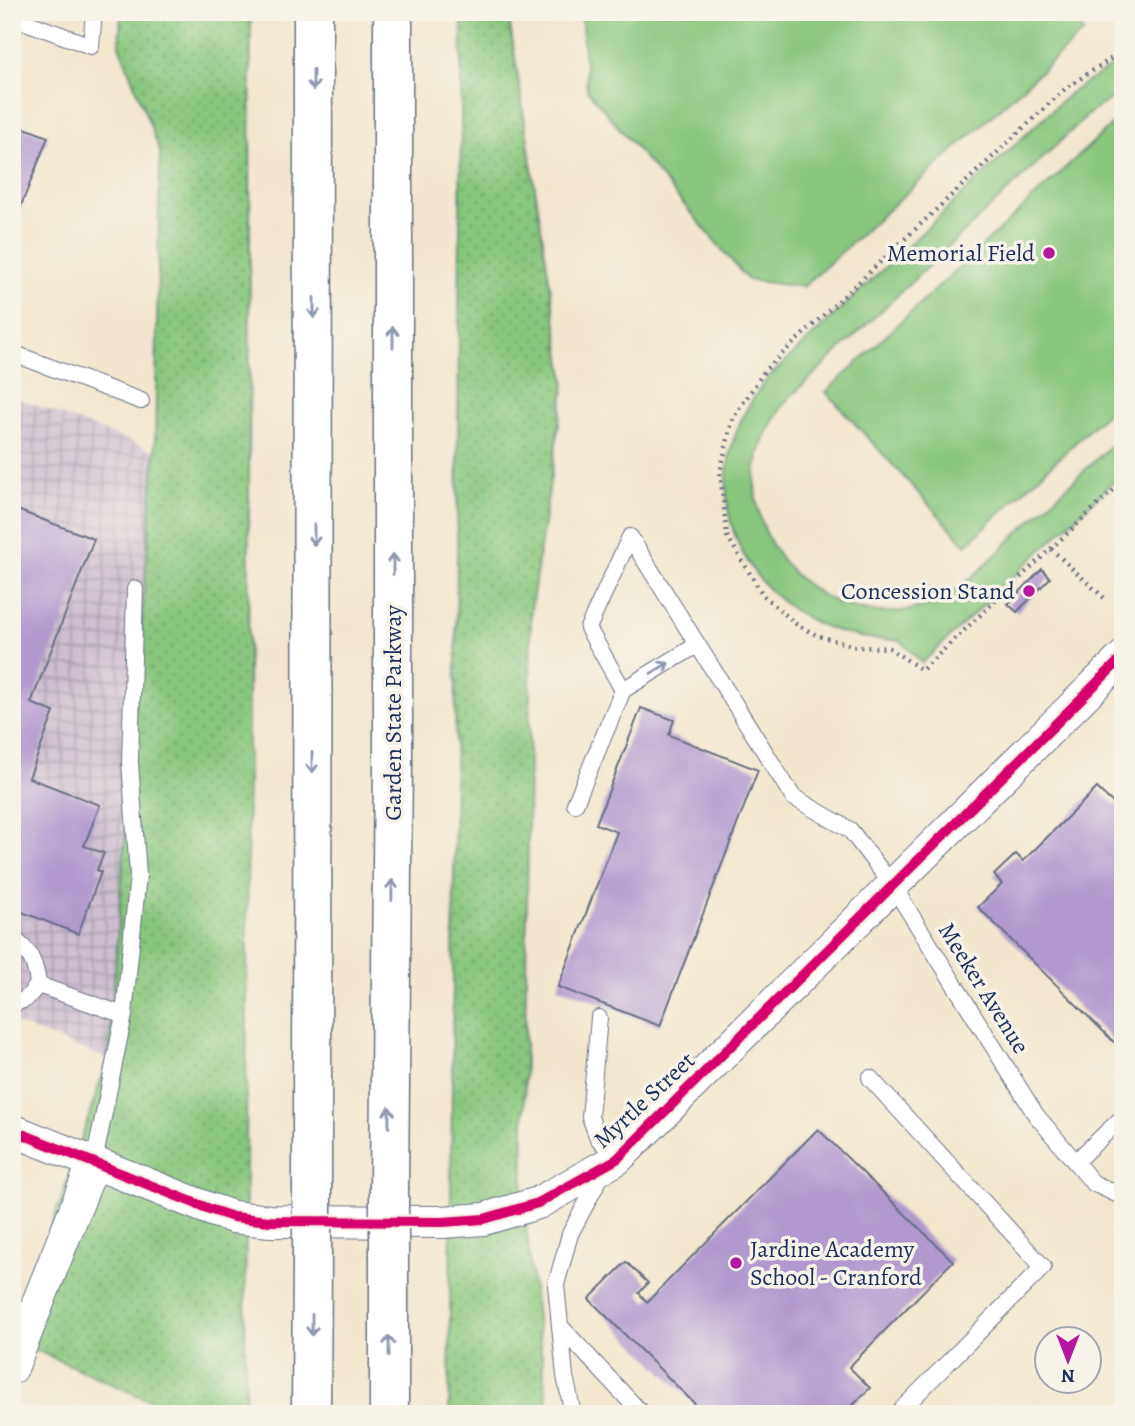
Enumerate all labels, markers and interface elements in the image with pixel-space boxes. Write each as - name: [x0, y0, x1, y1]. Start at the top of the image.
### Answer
- one-way arrow: [306, 69, 320, 92]
- place label: Memorial Field: [887, 237, 1035, 269]
- marker: Memorial Field: [1041, 245, 1057, 261]
- one-way arrow: [307, 296, 321, 319]
- one-way arrow: [386, 326, 400, 349]
- one-way arrow: [307, 524, 321, 547]
- one-way arrow: [386, 553, 400, 576]
- place label: Concession Stand: [841, 575, 1015, 607]
- marker: Concession Stand: [1021, 583, 1037, 599]
- street label: Garden State Parkway: [377, 605, 409, 821]
- one-way arrow: [650, 661, 670, 675]
- one-way arrow: [305, 751, 319, 774]
- one-way arrow: [385, 879, 399, 902]
- street label: Meeker Avenue: [931, 916, 1037, 1060]
- street label: Myrtle Street: [586, 1045, 702, 1155]
- one-way arrow: [383, 1106, 396, 1129]
- place label: Jardine Academy School - Cranford: [750, 1233, 922, 1293]
- marker: Jardine Academy School - Cranford: [728, 1255, 744, 1271]
- one-way arrow: [305, 1313, 319, 1336]
- north arrow: [1034, 1324, 1104, 1394]
- one-way arrow: [382, 1334, 396, 1357]
- text: N: [1061, 1363, 1075, 1389]

